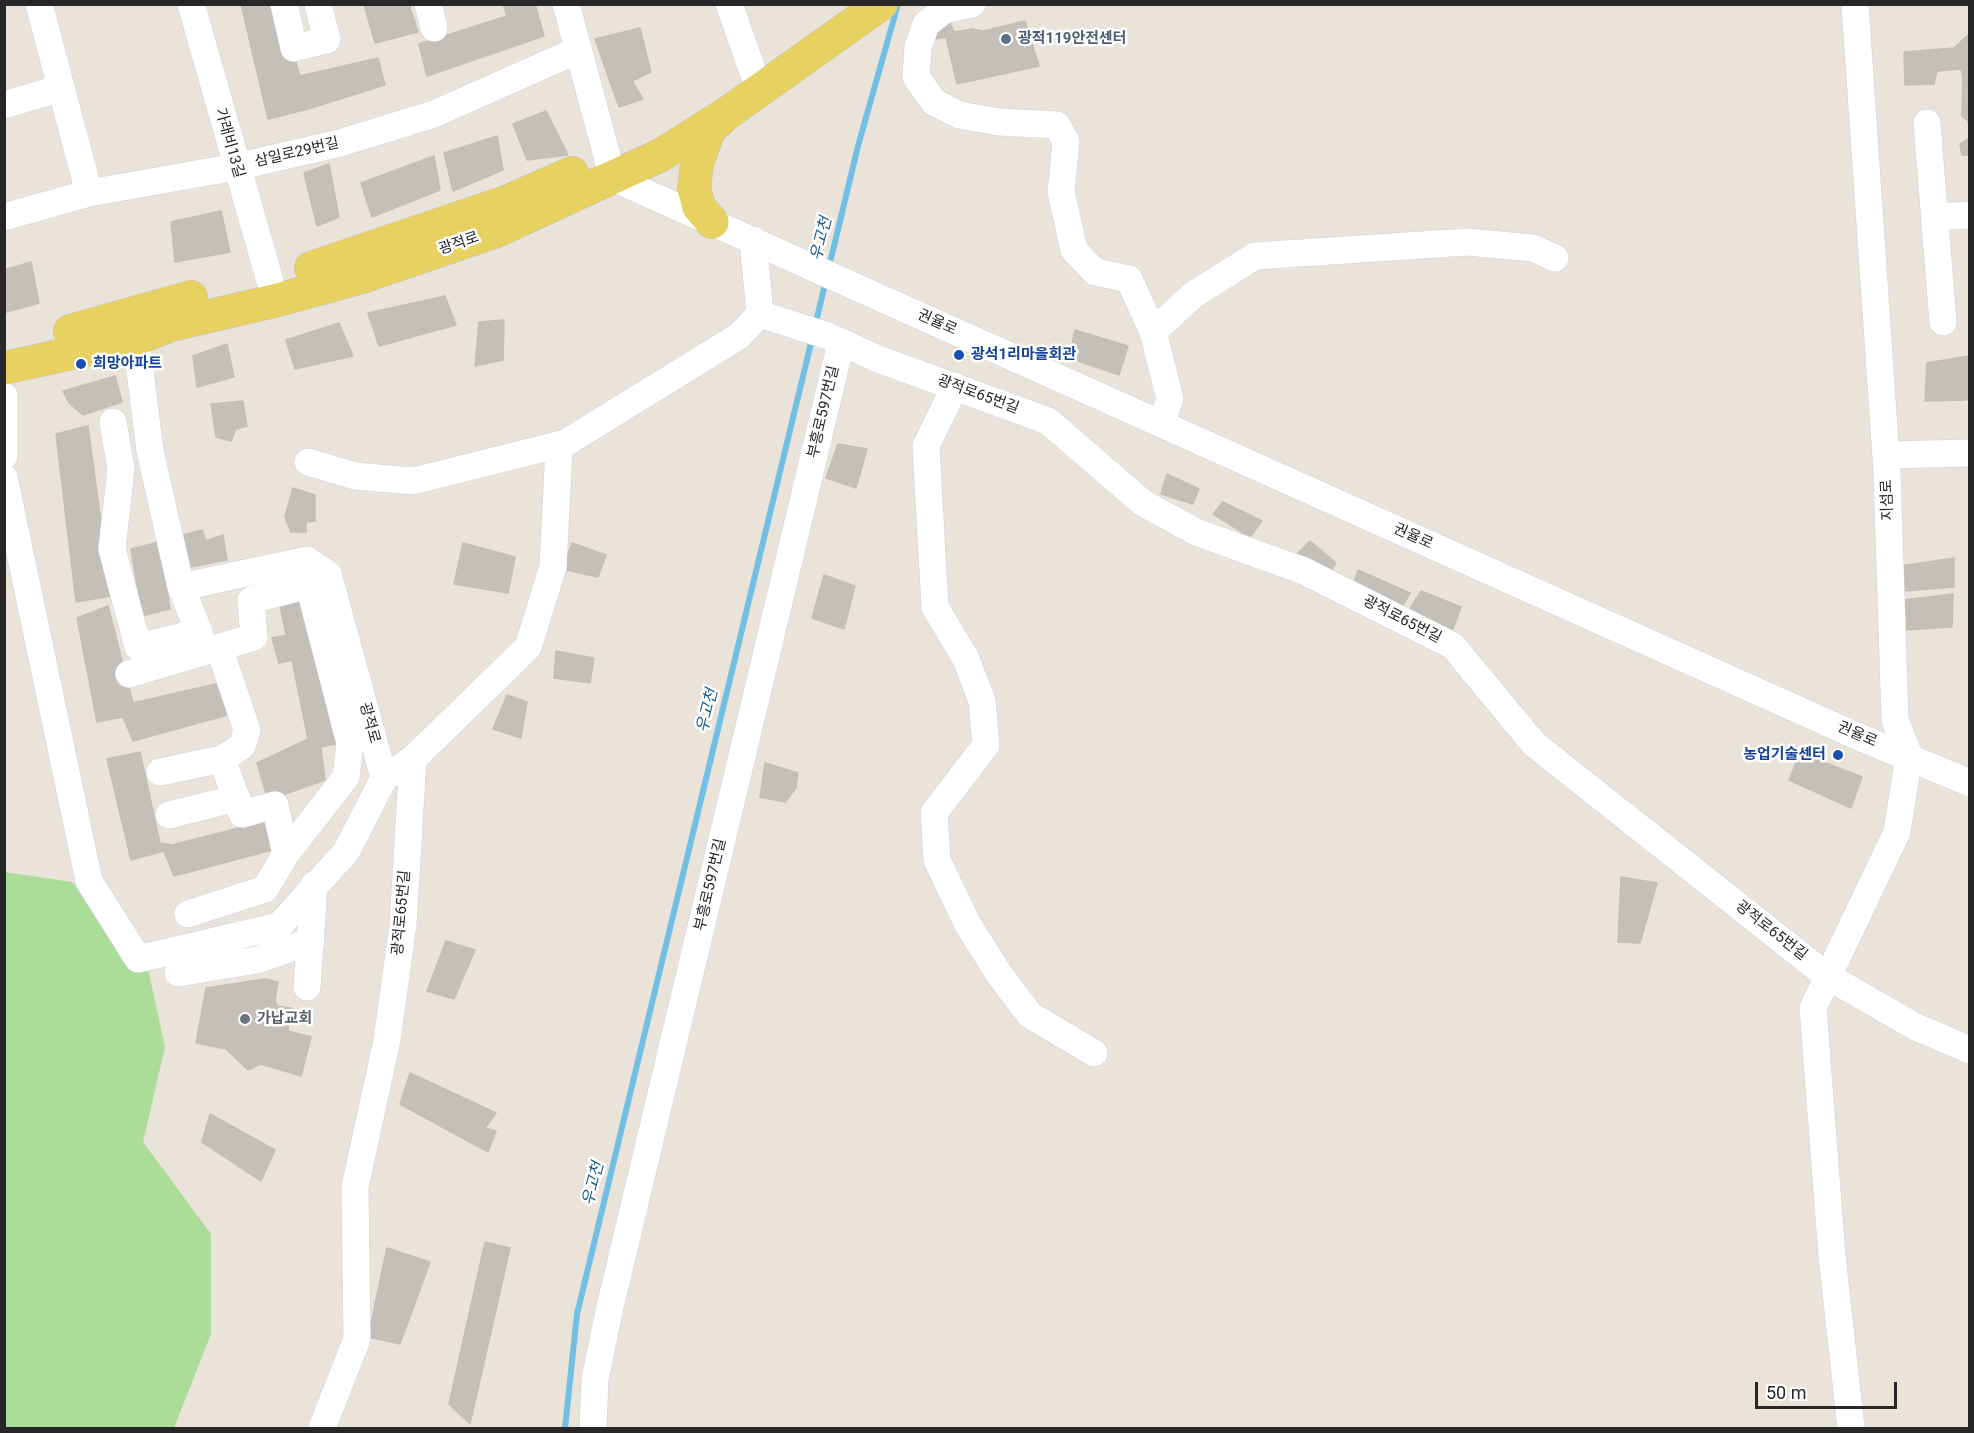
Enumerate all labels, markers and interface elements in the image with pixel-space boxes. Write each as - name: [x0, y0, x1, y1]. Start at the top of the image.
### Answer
- place label: 광적119안전센터: [1018, 30, 1127, 48]
- marker: 광적119안전센터: [999, 32, 1013, 46]
- street label: 가래비13길: [210, 106, 248, 180]
- street label: 삼일로29번길: [253, 135, 341, 171]
- water label: 우고천: [807, 215, 837, 263]
- street label: 광적로: [436, 229, 482, 259]
- street label: 권율로: [914, 306, 960, 340]
- place label: 광석1리마을회관: [971, 346, 1076, 364]
- marker: 광석1리마을회관: [952, 348, 966, 362]
- place label: 희망아파트: [93, 355, 162, 373]
- marker: 희망아파트: [74, 357, 88, 371]
- street label: 부흥로597번길: [805, 364, 843, 460]
- street label: 광적로65번길: [935, 372, 1021, 418]
- street label: 지섬로: [1878, 479, 1898, 521]
- street label: 권율로: [1390, 520, 1436, 554]
- street label: 광적로65번길: [1360, 592, 1444, 648]
- water label: 우고천: [693, 687, 723, 735]
- street label: 광적로: [355, 701, 383, 745]
- street label: 권율로: [1834, 719, 1880, 751]
- place label: 농업기술센터: [1743, 746, 1826, 764]
- marker: 농업기술센터: [1831, 748, 1845, 762]
- street label: 부흥로597번길: [692, 837, 730, 933]
- street label: 광적로65번길: [389, 869, 415, 957]
- street label: 광적로65번길: [1732, 897, 1810, 965]
- place label: 가납교회: [257, 1010, 312, 1028]
- marker: 가납교회: [238, 1012, 252, 1026]
- water label: 우고천: [579, 1160, 609, 1208]
- scale bar: [1758, 1370, 1900, 1408]
- text: 50 m: [1766, 1382, 1806, 1403]

